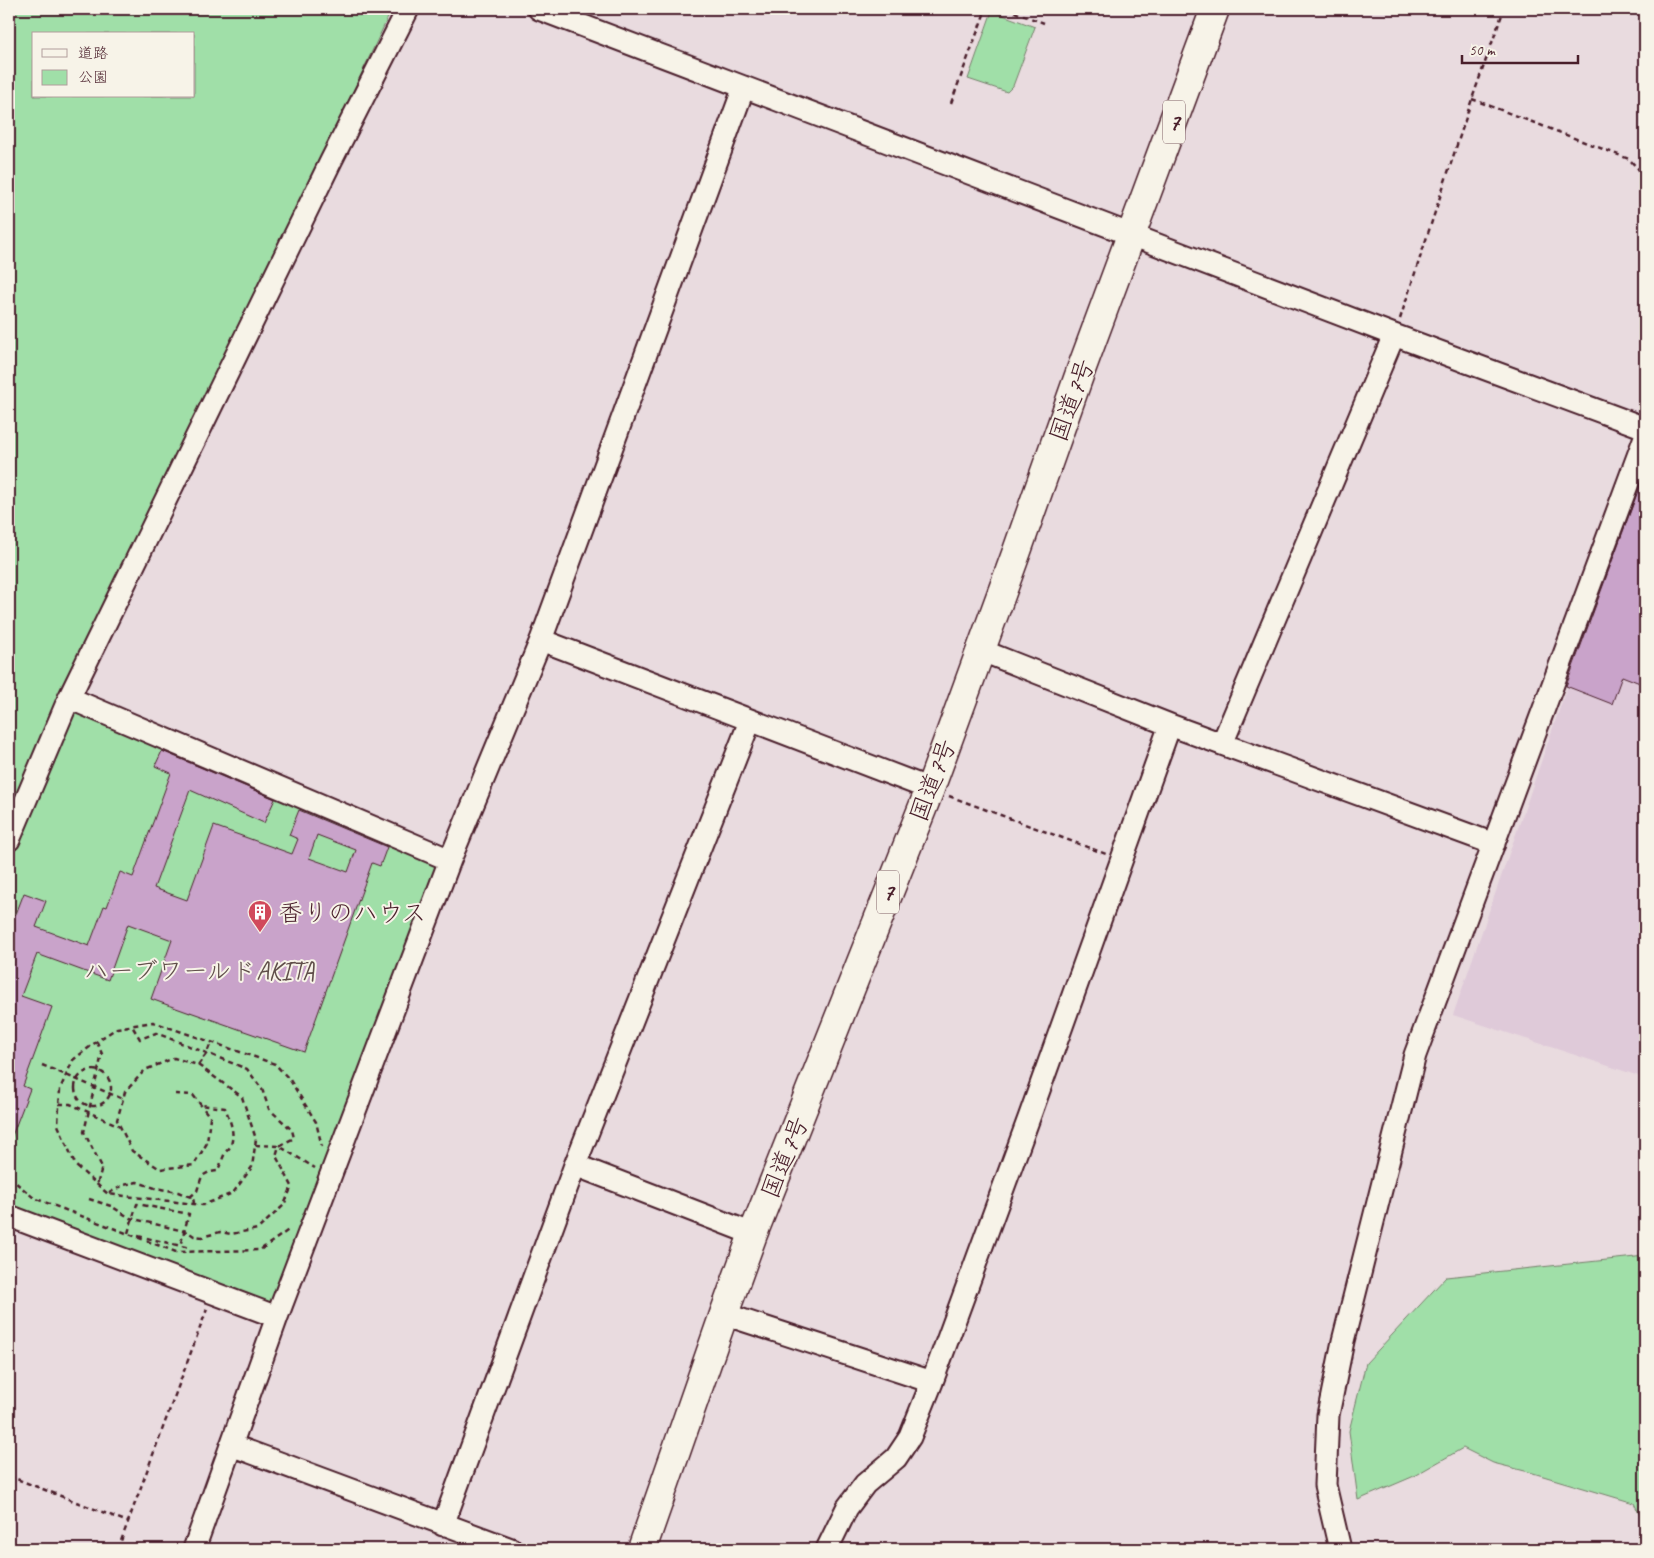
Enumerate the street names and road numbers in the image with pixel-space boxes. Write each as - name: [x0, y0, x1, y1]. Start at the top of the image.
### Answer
- road number: 7: [1163, 100, 1185, 144]
- street label: 国道7号: [1042, 354, 1102, 446]
- street label: 国道7号: [903, 734, 963, 826]
- road number: 7: [877, 870, 899, 914]
- street label: 国道7号: [754, 1111, 816, 1203]

